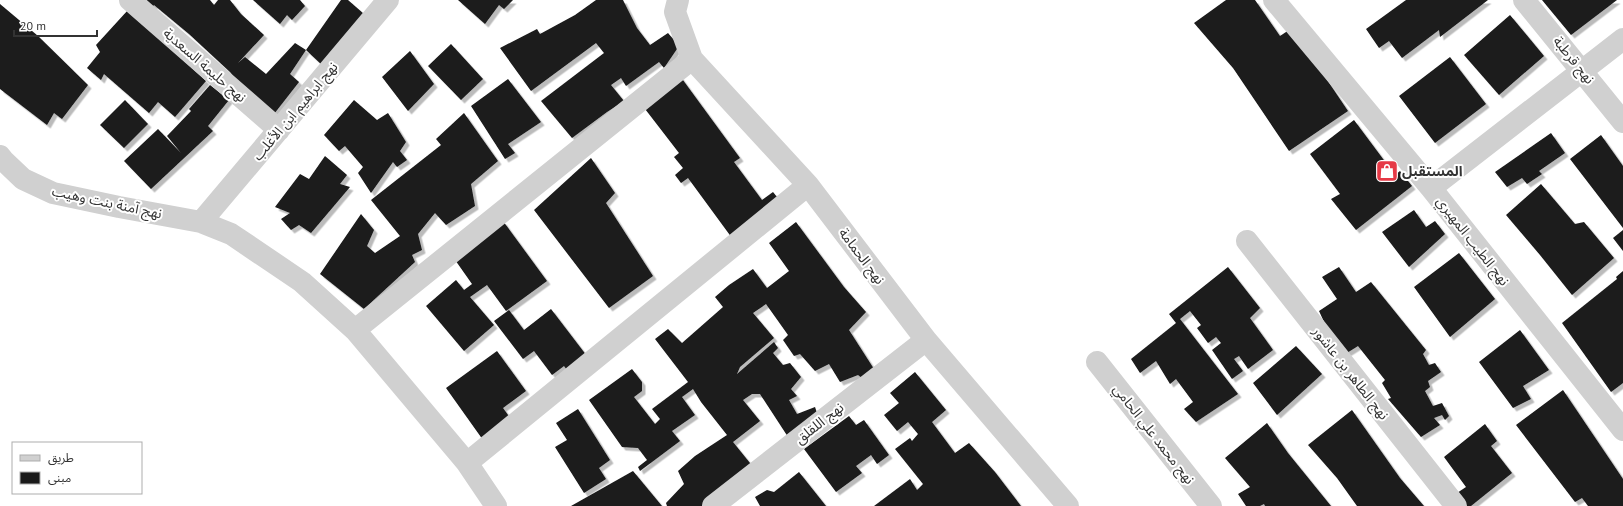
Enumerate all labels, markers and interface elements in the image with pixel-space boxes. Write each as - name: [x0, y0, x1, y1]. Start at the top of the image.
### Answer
- scale bar: [14, 12, 97, 38]
- text: 20 m: [20, 18, 46, 33]
- street label: نهج حليمة السعدية: [158, 24, 251, 108]
- street label: نهج قرطبة: [1548, 33, 1599, 89]
- street label: نهج ابراهيم ابن الأغلب: [248, 58, 343, 165]
- shop icon: المستقبل: [1374, 158, 1400, 184]
- place label: المستقبل: [1402, 162, 1463, 180]
- street label: نهج آمنة بنت وهيب: [50, 182, 164, 224]
- street label: نهج الطيب المهيري: [1431, 193, 1514, 291]
- street label: نهج الحمامة: [833, 224, 889, 289]
- street label: نهج الطاهر بن عاشور: [1307, 322, 1393, 425]
- street label: نهج محمد علي الحامي: [1108, 380, 1199, 489]
- street label: نهج اللقلق: [791, 398, 849, 449]
- legend: [12, 442, 142, 494]
- text: طريق: [48, 450, 74, 466]
- text: مبنى: [48, 470, 71, 485]

